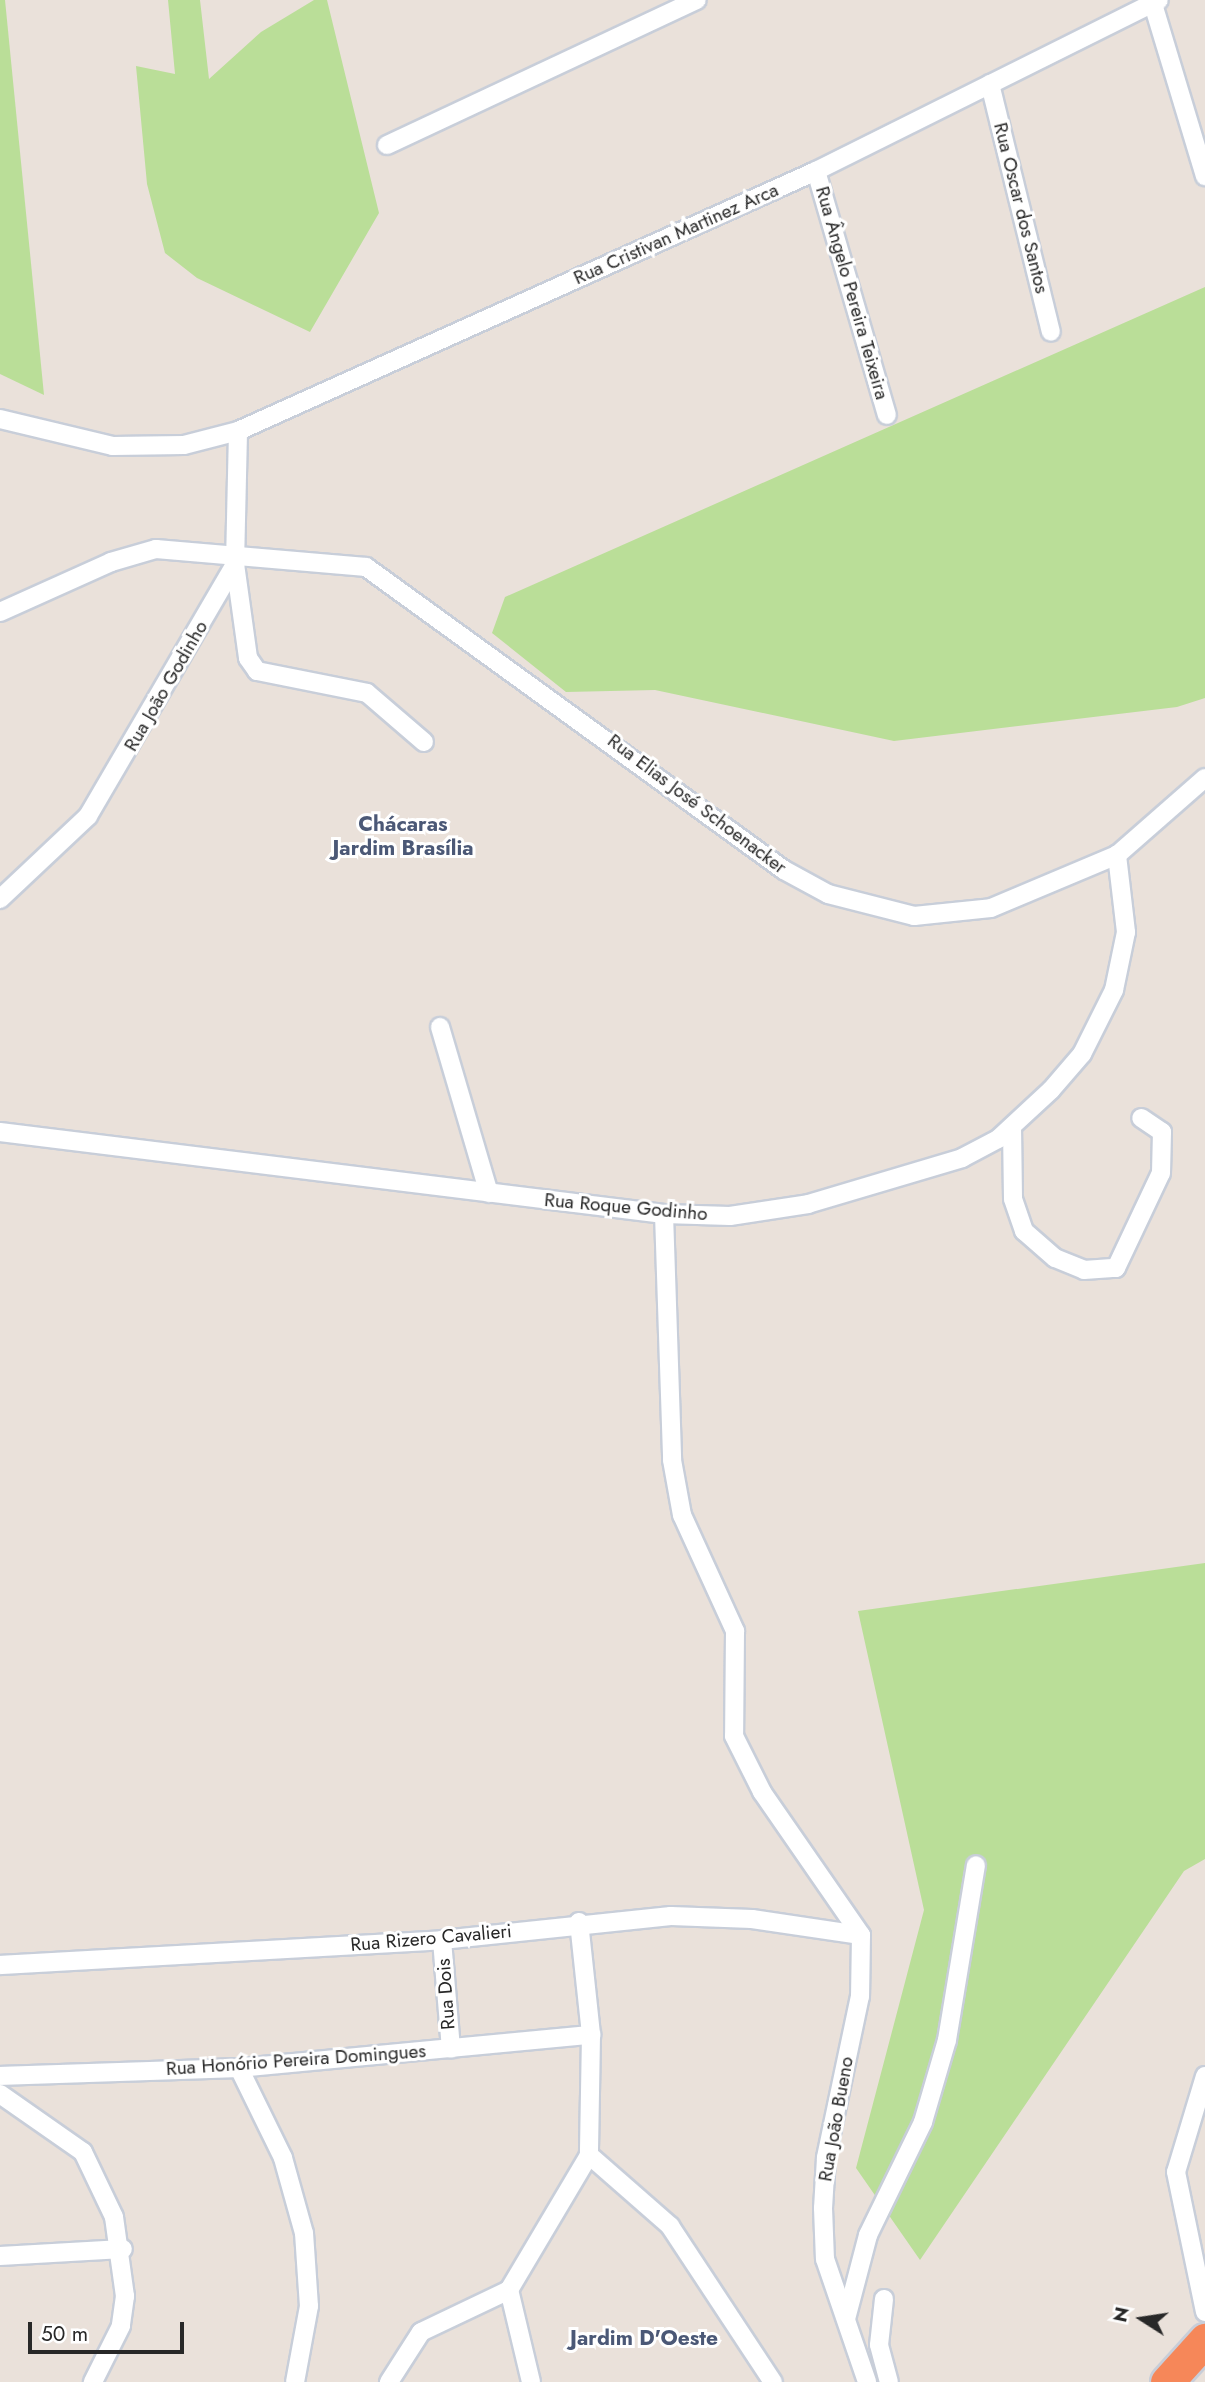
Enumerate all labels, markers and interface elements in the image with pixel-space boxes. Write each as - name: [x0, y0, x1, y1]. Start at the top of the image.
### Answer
- street label: Rua Oscar dos Santos: [989, 120, 1053, 296]
- street label: Rua Cristivan Martinez Arca: [570, 178, 782, 290]
- street label: Rua Ângelo Pereira Teixeira: [811, 184, 893, 402]
- street label: Rua João Godinho: [119, 617, 213, 755]
- street label: Rua Elias José Schoenacker: [603, 729, 791, 879]
- district label: Chácaras Jardim Brasília: [332, 811, 474, 861]
- street label: Rua Roque Godinho: [543, 1188, 709, 1226]
- street label: Rua Rizero Cavalieri: [349, 1920, 513, 1956]
- street label: Rua Dois: [432, 1958, 460, 2030]
- street label: Rua Honório Pereira Domingues: [165, 2040, 427, 2080]
- street label: Rua João Bueno: [814, 2055, 858, 2183]
- north arrow: [1107, 2284, 1177, 2354]
- text: N: [1106, 2304, 1136, 2325]
- scale bar: [32, 2308, 187, 2352]
- text: 50 m: [41, 2319, 88, 2349]
- district label: Jardim D'Oeste: [570, 2325, 718, 2351]

